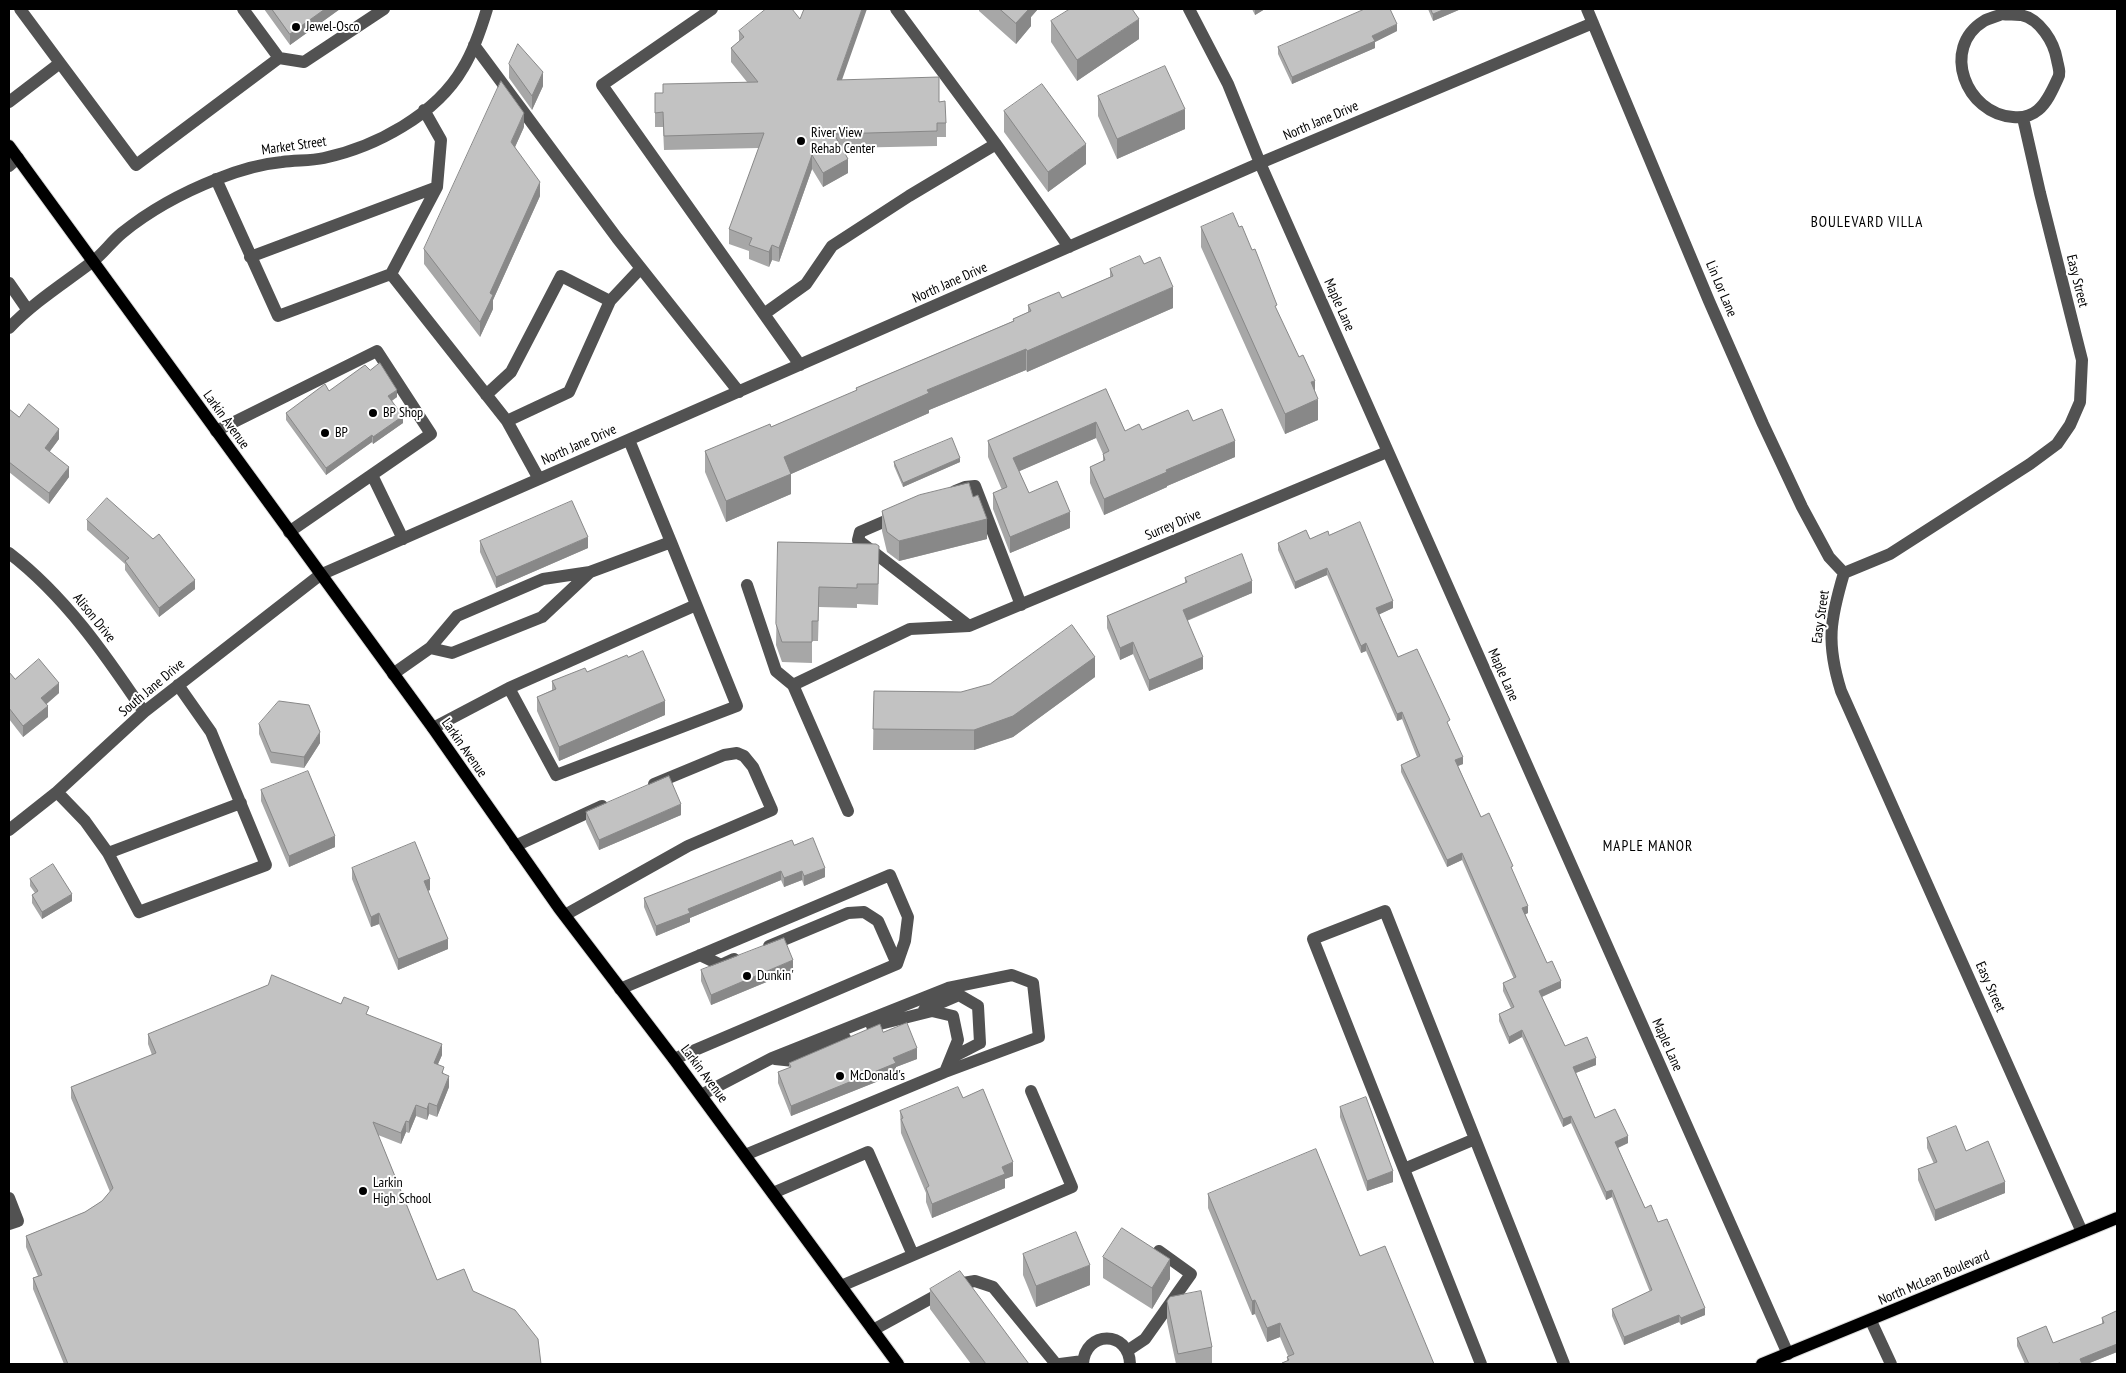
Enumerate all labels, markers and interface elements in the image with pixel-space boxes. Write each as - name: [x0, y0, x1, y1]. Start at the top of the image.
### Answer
- place label: Jewel-Osco: [306, 19, 360, 35]
- marker: Jewel-Osco: [290, 21, 302, 33]
- street label: North Jane Drive: [1281, 98, 1361, 144]
- place label: River View Rehab Center: [811, 125, 875, 158]
- street label: Market Street: [261, 133, 327, 159]
- marker: River View Rehab Center: [795, 135, 807, 147]
- district label: BOULEVARD VILLA: [1809, 214, 1925, 232]
- street label: Easy Street: [2062, 253, 2092, 309]
- street label: Lin Lor Lane: [1702, 258, 1740, 320]
- street label: North Jane Drive: [910, 259, 990, 307]
- street label: Maple Lane: [1320, 276, 1358, 334]
- street label: Larkin Avenue: [199, 388, 253, 452]
- place label: BP Shop: [383, 405, 423, 421]
- marker: BP Shop: [367, 407, 379, 419]
- street label: North Jane Drive: [539, 421, 619, 469]
- place label: BP: [335, 425, 348, 441]
- marker: BP: [319, 427, 331, 439]
- street label: Surrey Drive: [1143, 506, 1203, 544]
- street label: Easy Street: [1809, 589, 1833, 645]
- street label: Alison Drive: [69, 590, 119, 646]
- street label: Maple Lane: [1484, 646, 1522, 704]
- street label: South Jane Drive: [116, 656, 188, 720]
- street label: Larkin Avenue: [438, 715, 490, 781]
- district label: MAPLE MANOR: [1601, 838, 1695, 856]
- street label: Easy Street: [1971, 959, 2009, 1015]
- place label: Dunkin': [757, 968, 794, 984]
- marker: Dunkin': [741, 970, 753, 982]
- street label: Maple Lane: [1648, 1016, 1686, 1074]
- street label: Larkin Avenue: [677, 1042, 731, 1106]
- place label: McDonald's: [850, 1068, 905, 1084]
- marker: McDonald's: [834, 1070, 846, 1082]
- place label: Larkin High School: [373, 1175, 431, 1208]
- marker: Larkin High School: [357, 1185, 369, 1197]
- street label: North McLean Boulevard: [1876, 1247, 1992, 1309]

